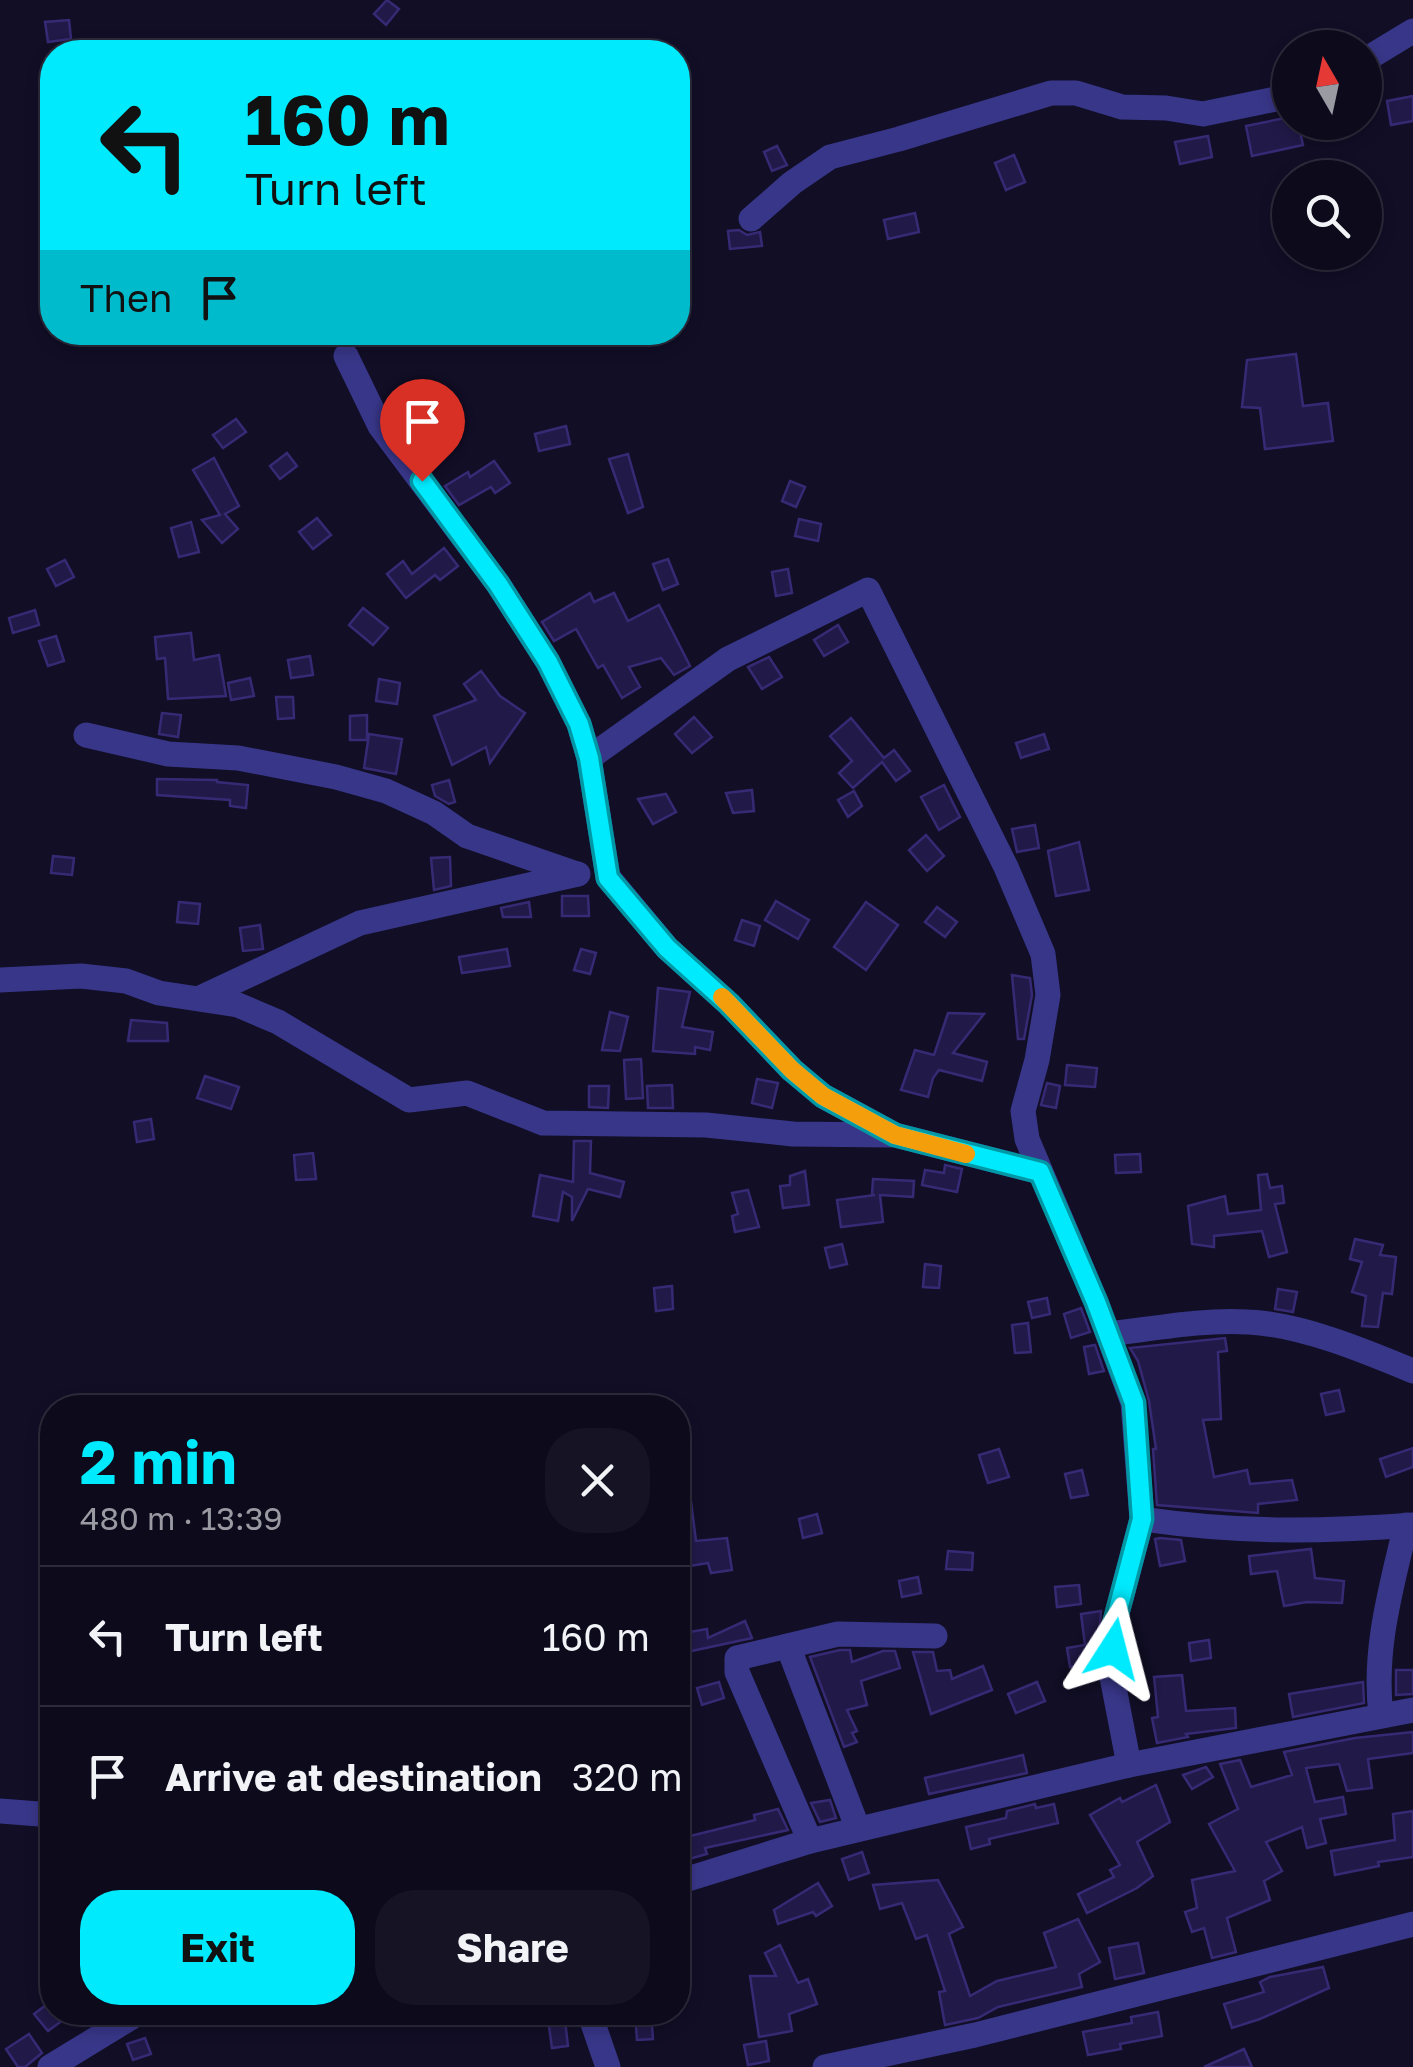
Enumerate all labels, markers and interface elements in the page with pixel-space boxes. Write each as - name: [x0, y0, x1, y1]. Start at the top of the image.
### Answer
- north arrow: [1272, 30, 1382, 140]
- map controls: [1272, 30, 1382, 270]
- text: 160 m: [245, 76, 450, 160]
- icon: left: [80, 80, 210, 210]
- button: search: [1272, 160, 1382, 270]
- text: Turn left: [245, 161, 427, 215]
- icon: arrive: [192, 270, 247, 325]
- text: Then: [80, 275, 172, 320]
- pin: [380, 379, 465, 482]
- icon: arrive: [395, 394, 450, 449]
- text: 2 min: [80, 1425, 237, 1497]
- button: close: [545, 1428, 650, 1533]
- text: 480 m · 13:39: [80, 1499, 283, 1537]
- position arrow: [1061, 1597, 1165, 1701]
- icon: left: [80, 1609, 135, 1664]
- text: Turn left: [165, 1614, 323, 1659]
- text: 160 m: [542, 1614, 650, 1659]
- icon: arrive: [80, 1749, 135, 1804]
- text: Arrive at destination: [165, 1754, 542, 1799]
- text: 320 m: [572, 1754, 683, 1799]
- button: Exit: [80, 1890, 355, 2005]
- button: Share: [375, 1890, 650, 2005]

